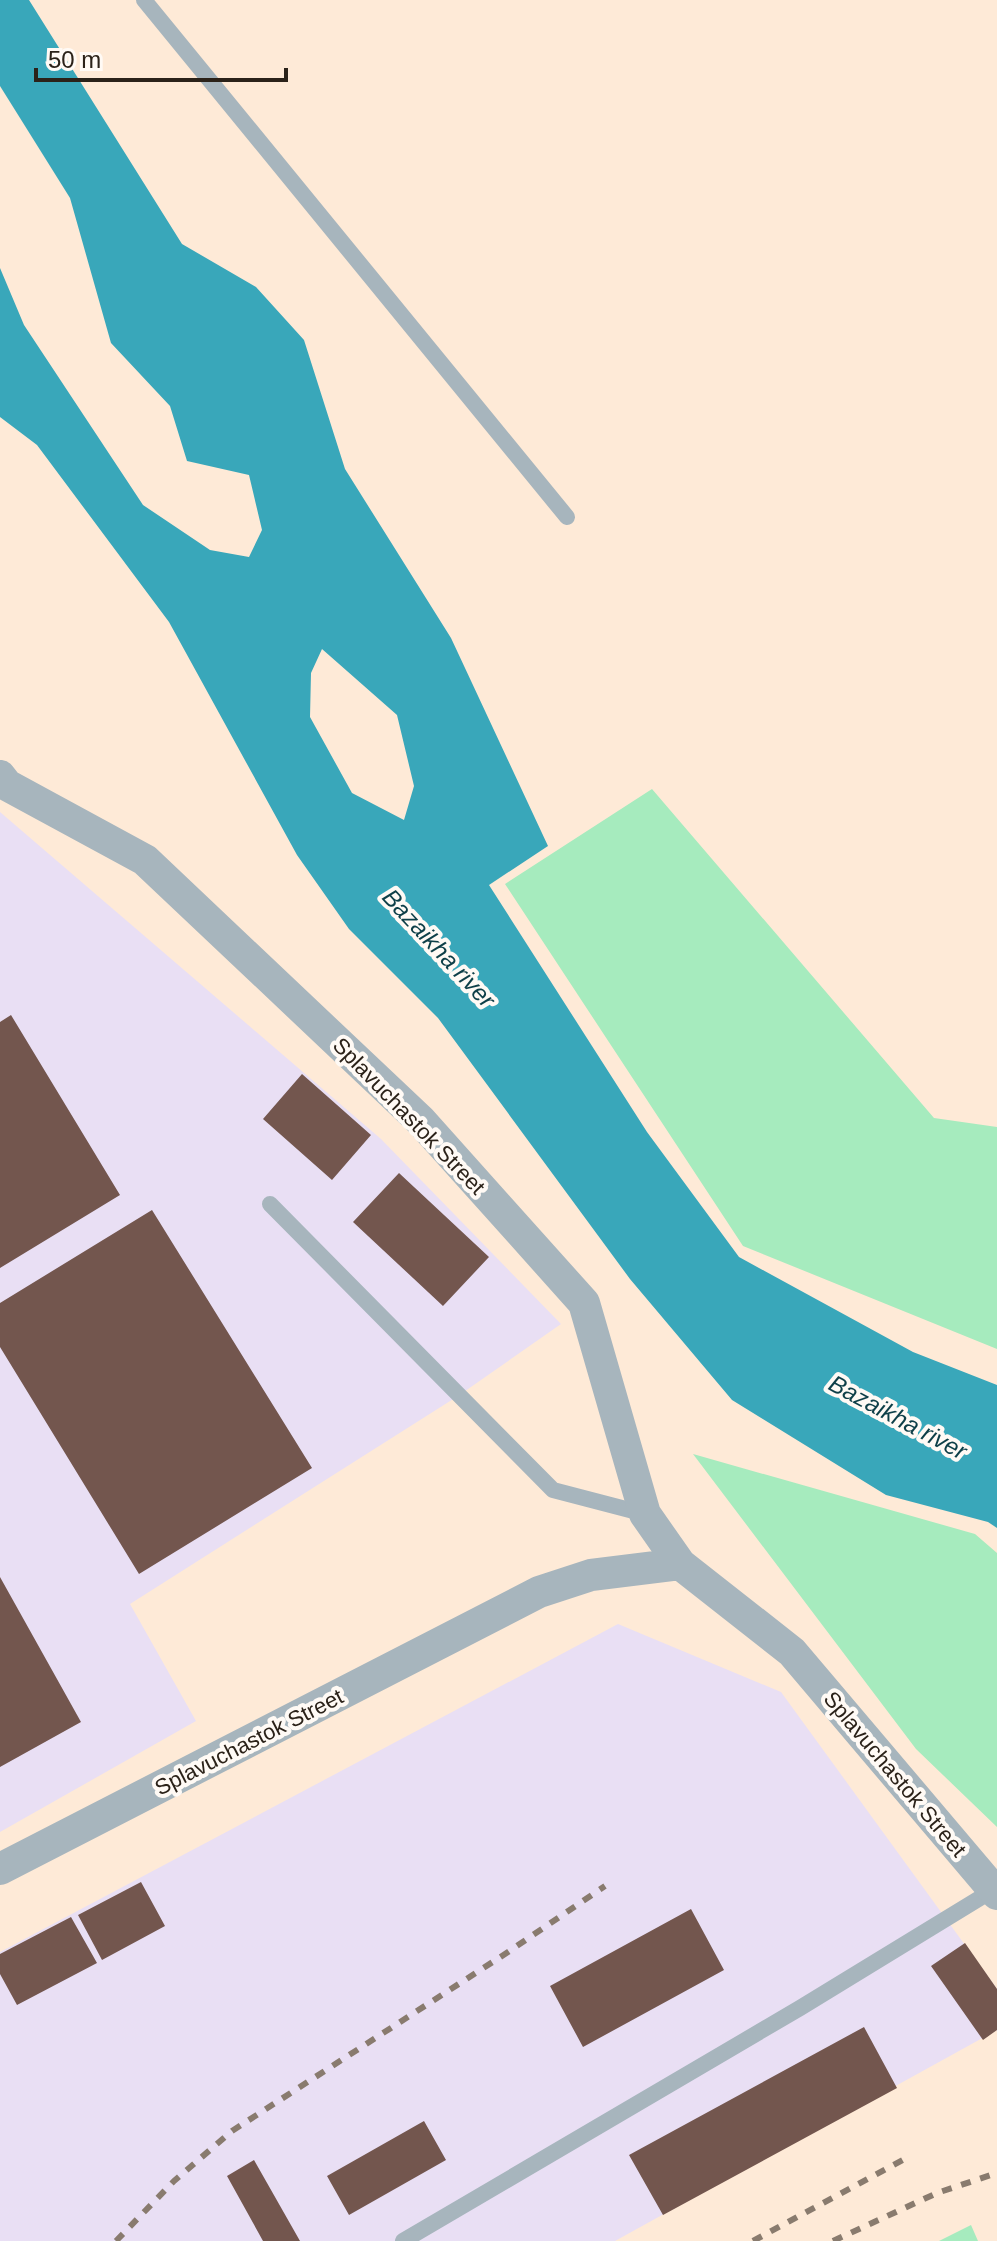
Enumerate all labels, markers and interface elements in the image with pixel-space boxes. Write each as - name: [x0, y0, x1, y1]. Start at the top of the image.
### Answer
- scale bar: [36, 32, 286, 82]
- text: 50 m: [48, 46, 101, 73]
- water label: Bazaikha river: [377, 883, 501, 1014]
- street label: Splavuchastok Street: [328, 1033, 490, 1199]
- water label: Bazaikha river: [825, 1369, 972, 1465]
- street label: Splavuchastok Street: [151, 1684, 347, 1800]
- street label: Splavuchastok Street: [819, 1686, 971, 1862]

